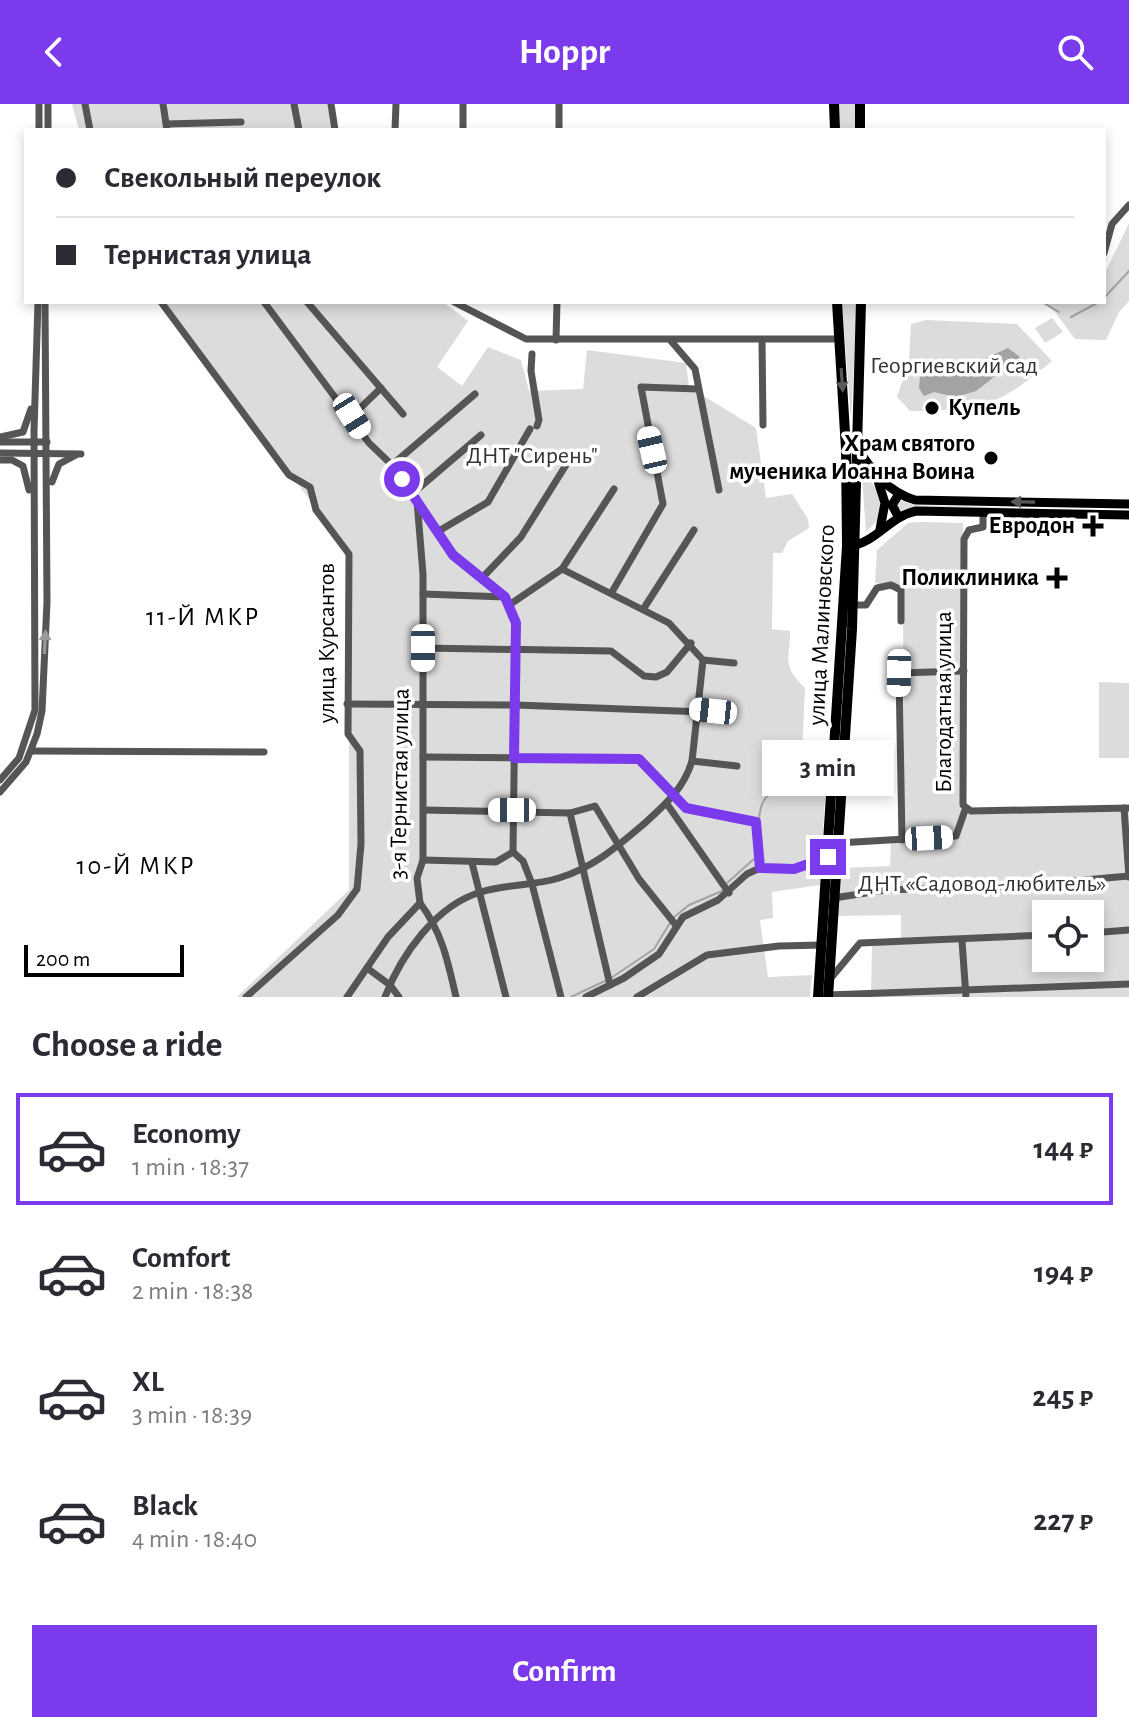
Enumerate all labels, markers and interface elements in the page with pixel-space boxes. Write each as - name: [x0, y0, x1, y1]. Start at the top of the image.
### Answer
- icon: back: [32, 30, 76, 74]
- icon: search: [1053, 30, 1097, 74]
- text: Hoppr: [519, 34, 610, 70]
- text: Свекольный переулок: [104, 163, 381, 193]
- text: Тернистая улица: [104, 240, 311, 270]
- park label: Георгиевский сад: [870, 354, 1038, 378]
- one-way arrow: [836, 368, 849, 393]
- car: [329, 389, 375, 443]
- place label: Купель: [948, 396, 1020, 420]
- marker: Купель: [923, 399, 941, 417]
- car: [635, 424, 669, 476]
- place label: Храм святого мученика Иоанна Воина: [729, 432, 975, 484]
- park label: ДНТ "Сирень": [466, 444, 598, 468]
- marker: Храм святого мученика Иоанна Воина: [982, 449, 1000, 467]
- route start: [384, 461, 420, 497]
- one-way arrow: [1010, 496, 1035, 509]
- place label: Евродон: [989, 514, 1075, 538]
- marker: Евродон: [1082, 515, 1104, 537]
- street label: улица Малиновского: [805, 524, 839, 727]
- street label: улица Курсантов: [315, 563, 339, 724]
- place label: Поликлиника: [901, 566, 1039, 590]
- marker: Поликлиника: [1046, 567, 1068, 589]
- district label: 11-Й МКР: [146, 604, 260, 630]
- street label: Благодатная улица: [932, 611, 956, 793]
- car: [411, 624, 435, 672]
- one-way arrow: [38, 629, 51, 654]
- car: [887, 649, 911, 697]
- street label: 3-я Тернистая улица: [386, 688, 414, 880]
- car: [688, 697, 738, 725]
- callout: 3 min: [762, 741, 894, 797]
- text: 3 min: [800, 755, 856, 781]
- car: [488, 798, 536, 822]
- car: [904, 825, 954, 851]
- route end: [810, 839, 846, 875]
- district label: 10-Й МКР: [77, 853, 195, 879]
- park label: ДНТ «Садовод-любитель»: [858, 872, 1106, 896]
- map controls: [1032, 900, 1104, 972]
- button: locate: [1032, 900, 1104, 972]
- scale bar: [24, 941, 184, 977]
- text: 200 m: [36, 948, 90, 970]
- text: Choose a ride: [32, 1027, 222, 1063]
- icon: car: [36, 1113, 108, 1185]
- text: Economy: [132, 1119, 241, 1149]
- text: 144 ₽: [1033, 1134, 1093, 1164]
- text: 1 min · 18:37: [132, 1154, 249, 1180]
- icon: car: [36, 1237, 108, 1309]
- text: Comfort: [132, 1243, 231, 1273]
- text: 194 ₽: [1034, 1258, 1093, 1288]
- text: 2 min · 18:38: [132, 1278, 253, 1304]
- icon: car: [36, 1361, 108, 1433]
- text: XL: [132, 1367, 164, 1397]
- text: 245 ₽: [1032, 1382, 1093, 1412]
- text: 3 min · 18:39: [132, 1402, 252, 1428]
- icon: car: [36, 1485, 108, 1557]
- text: Black: [132, 1491, 198, 1521]
- text: 227 ₽: [1033, 1506, 1093, 1536]
- text: 4 min · 18:40: [132, 1526, 257, 1552]
- button: Confirm: [32, 1625, 1097, 1717]

